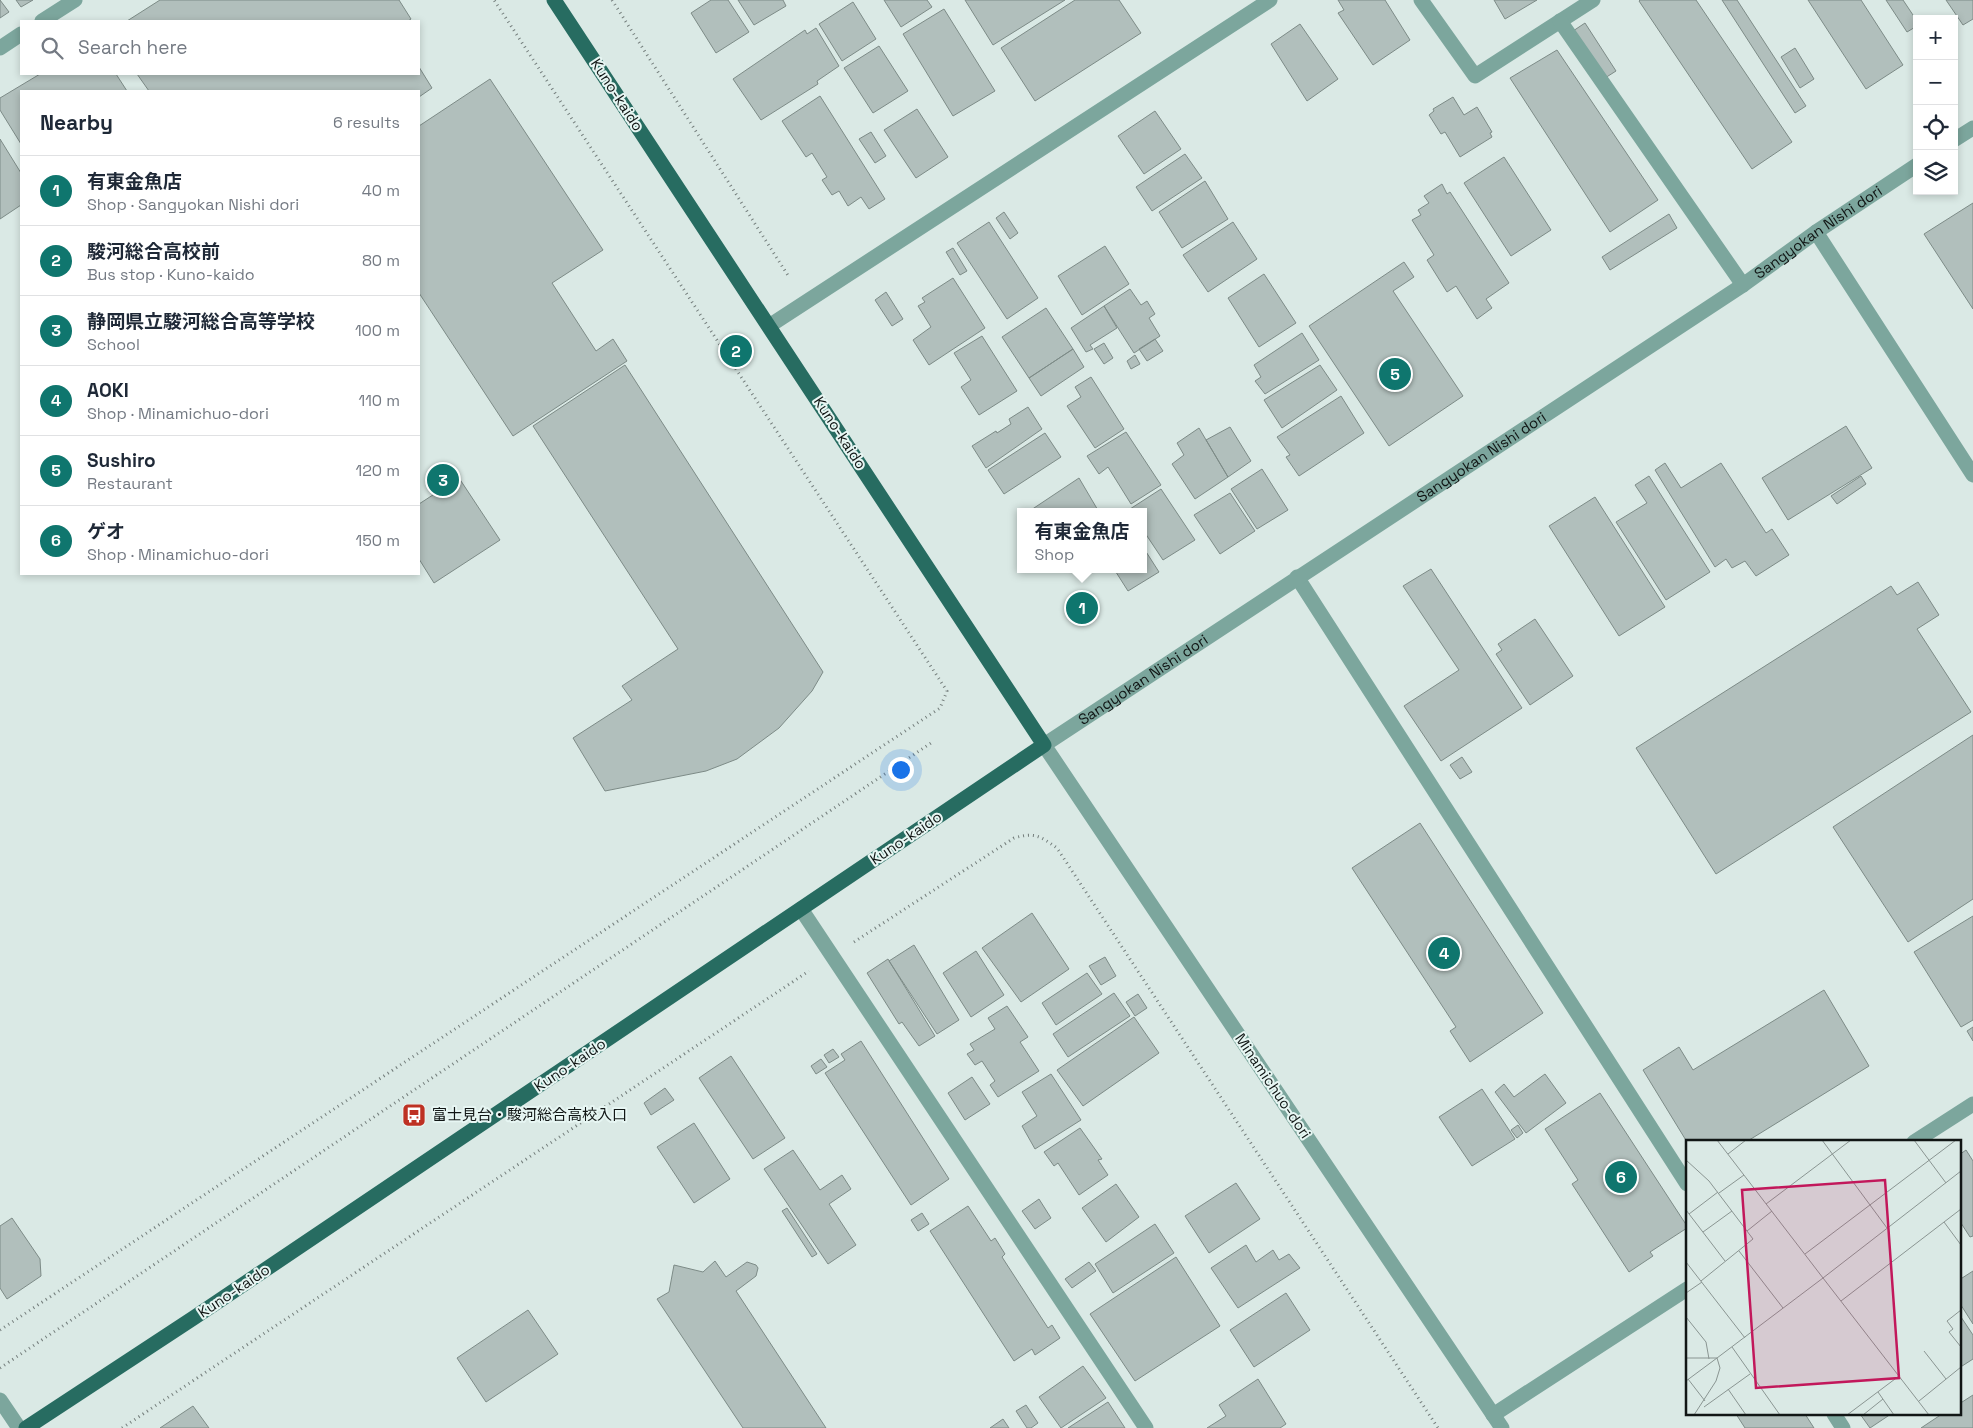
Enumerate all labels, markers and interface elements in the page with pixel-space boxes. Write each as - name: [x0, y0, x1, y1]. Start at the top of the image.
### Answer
- map controls: [1913, 15, 1958, 195]
- button: +: [1913, 15, 1958, 60]
- search box: [20, 20, 420, 75]
- icon: search: [38, 34, 66, 62]
- text: Search here: [78, 35, 188, 60]
- street label: Kuno-kaido: [587, 55, 648, 135]
- button: −: [1913, 60, 1958, 105]
- button: locate: [1913, 105, 1958, 150]
- text: Nearby: [40, 109, 113, 136]
- text: 6 results: [333, 112, 400, 133]
- button: layers: [1913, 150, 1958, 195]
- text: 有東金魚店: [87, 169, 182, 194]
- text: 1: [52, 180, 60, 201]
- text: 40 m: [362, 180, 400, 201]
- street label: Sangyokan Nishi dori: [1750, 181, 1885, 283]
- text: Shop · Sangyokan Nishi dori: [87, 194, 299, 215]
- text: 駿河総合高校前: [87, 239, 220, 264]
- text: 2: [51, 250, 61, 271]
- text: 80 m: [362, 250, 400, 271]
- text: Bus stop · Kuno-kaido: [87, 264, 255, 285]
- text: 静岡県立駿河総合高等学校: [87, 309, 315, 334]
- text: 3: [51, 320, 61, 341]
- text: 100 m: [355, 320, 400, 341]
- pin: 2: [720, 332, 752, 370]
- text: School: [87, 334, 140, 355]
- pin: 5: [1379, 355, 1411, 393]
- text: AOKI: [87, 378, 129, 403]
- text: 4: [51, 390, 61, 411]
- text: 110 m: [358, 390, 400, 411]
- street label: Kuno-kaido: [810, 393, 871, 473]
- text: Shop · Minamichuo-dori: [87, 403, 269, 424]
- street label: Sangyokan Nishi dori: [1413, 407, 1550, 506]
- text: Sushiro: [87, 448, 156, 473]
- text: 5: [51, 460, 61, 481]
- text: 120 m: [356, 460, 400, 481]
- pin: 3: [427, 461, 459, 499]
- text: Restaurant: [87, 473, 173, 494]
- popup: [1017, 508, 1147, 573]
- text: ゲオ: [87, 519, 125, 544]
- text: 有東金魚店: [1034, 519, 1130, 544]
- text: 6: [51, 530, 61, 551]
- text: 150 m: [356, 530, 400, 551]
- text: Shop · Minamichuo-dori: [87, 544, 269, 565]
- text: Shop: [1034, 544, 1074, 565]
- pin: 1: [1066, 589, 1098, 627]
- street label: Sangyokan Nishi dori: [1074, 630, 1211, 729]
- your location: [888, 757, 914, 783]
- street label: Kuno-kaido: [866, 807, 945, 869]
- pin: 4: [1428, 934, 1460, 972]
- street label: Minamichuo-dori: [1231, 1030, 1316, 1142]
- street label: Kuno-kaido: [530, 1034, 609, 1096]
- bus stop icon: 富士見台・駿河総合高校入口: [401, 1102, 427, 1128]
- place label: 富士見台・駿河総合高校入口: [432, 1105, 627, 1124]
- inset map: [1686, 1140, 1960, 1416]
- pin: 6: [1605, 1158, 1637, 1196]
- street label: Kuno-kaido: [194, 1260, 273, 1322]

